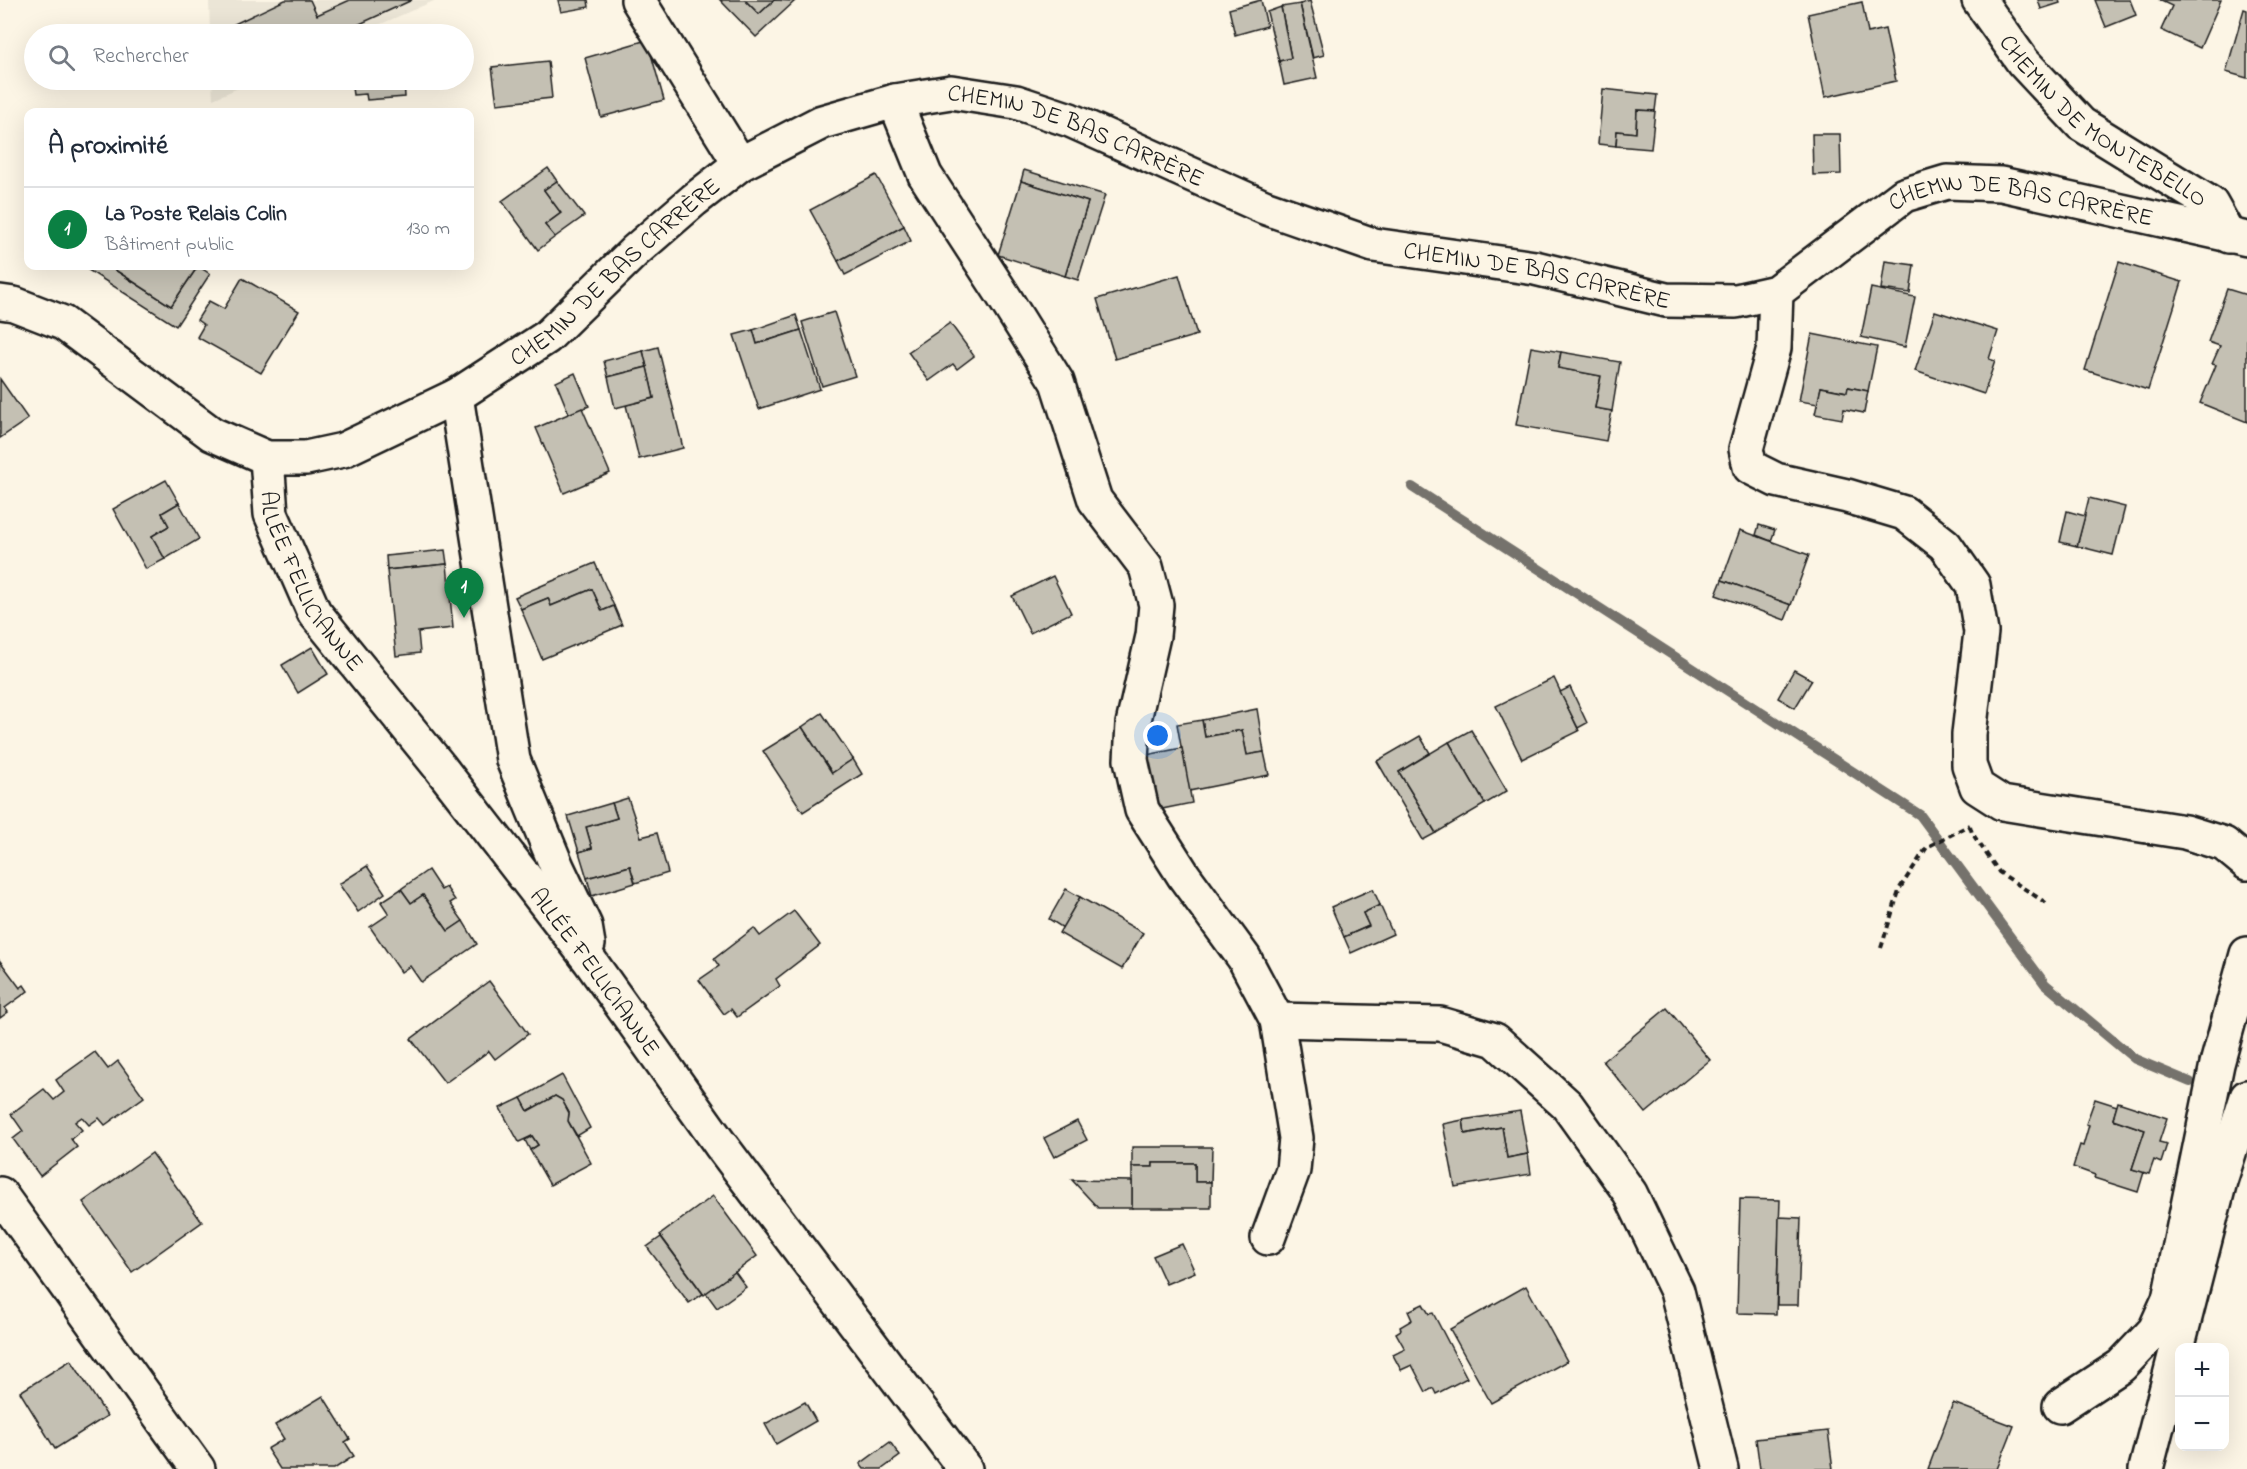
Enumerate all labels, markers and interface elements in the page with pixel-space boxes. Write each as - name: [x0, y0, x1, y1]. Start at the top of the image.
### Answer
- search box: [24, 24, 474, 90]
- street label: CHEMIN DE MONTEBELLO: [1989, 28, 2213, 217]
- icon: search: [45, 41, 78, 74]
- text: Rechercher: [93, 41, 189, 73]
- street label: CHEMIN DE BAS CARRÈRE: [945, 77, 1209, 198]
- text: À proximité: [48, 128, 168, 166]
- street label: CHEMIN DE BAS CARRÈRE: [1881, 167, 2156, 237]
- street label: CHEMIN DE BAS CARRÈRE: [504, 170, 729, 377]
- text: La Poste Relais Colin: [105, 199, 287, 231]
- text: 1: [64, 215, 71, 244]
- text: 130 m: [406, 215, 450, 244]
- text: Bâtiment public: [105, 231, 234, 260]
- street label: CHEMIN DE BAS CARRÈRE: [1401, 235, 1674, 320]
- street label: ALLÉE FELLICIANNE: [249, 490, 371, 680]
- pin: 1: [444, 568, 484, 618]
- your location: [1143, 721, 1172, 750]
- street label: ALLÉE FELLICIANNE: [520, 881, 668, 1065]
- map controls: [2175, 1343, 2229, 1451]
- button: +: [2175, 1343, 2229, 1397]
- button: −: [2175, 1397, 2229, 1451]

